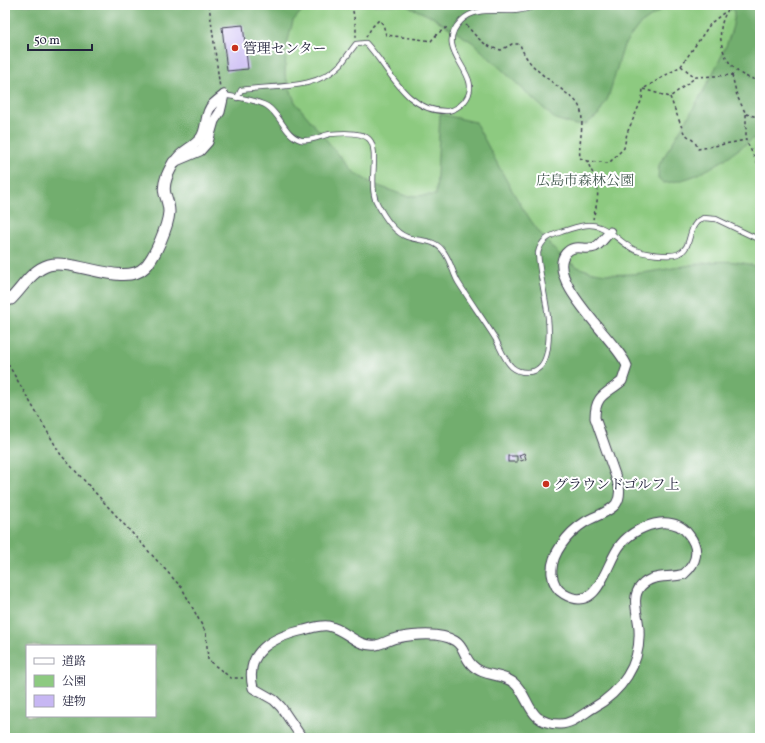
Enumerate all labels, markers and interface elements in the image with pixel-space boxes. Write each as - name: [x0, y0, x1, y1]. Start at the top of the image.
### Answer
- scale bar: [28, 26, 92, 52]
- text: 50 m: [34, 33, 60, 49]
- place label: 管理センター: [243, 40, 326, 59]
- marker: 管理センター: [230, 43, 240, 53]
- park label: 広島市森林公園: [536, 172, 634, 191]
- place label: グラウンドゴルフ上: [554, 476, 679, 495]
- marker: グラウンドゴルフ上: [541, 479, 551, 489]
- legend: [26, 645, 156, 717]
- text: 道路: [62, 654, 86, 670]
- text: 公園: [62, 674, 86, 690]
- text: 建物: [62, 694, 86, 710]

